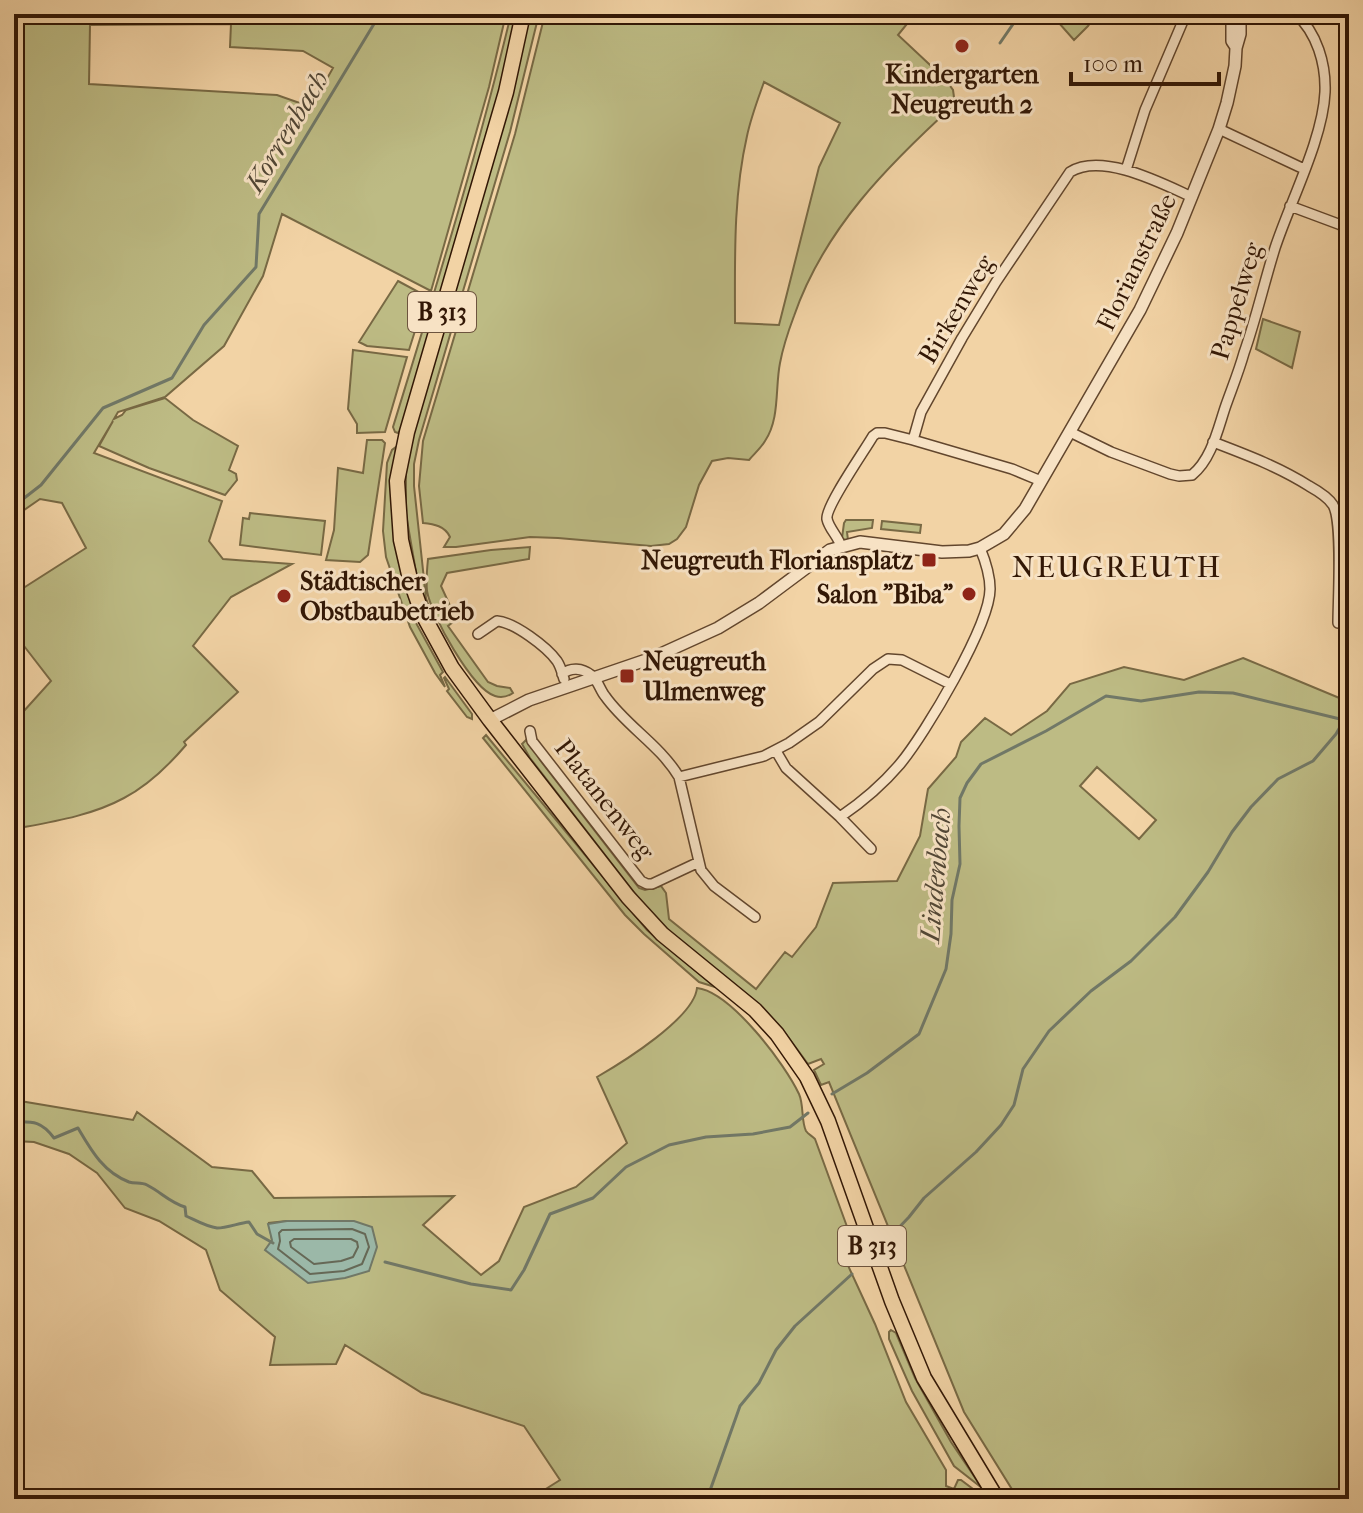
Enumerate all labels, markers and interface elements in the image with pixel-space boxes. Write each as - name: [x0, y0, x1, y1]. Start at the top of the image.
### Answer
- scale bar: [1071, 36, 1219, 86]
- marker: Kindergarten Neugreuth 2: [953, 37, 971, 55]
- text: 100 m: [1083, 50, 1143, 78]
- place label: Kindergarten Neugreuth 2: [885, 59, 1040, 120]
- water label: Korrenbach: [236, 65, 336, 200]
- street label: Florianstraße: [1090, 188, 1183, 336]
- street label: Pappelweg: [1204, 238, 1269, 364]
- street label: Birkenweg: [912, 248, 1002, 369]
- road number: B 313: [408, 292, 476, 332]
- place label: Neugreuth Floriansplatz: [641, 545, 913, 576]
- district label: NEUGREUTH: [1012, 550, 1222, 585]
- marker: Neugreuth Floriansplatz: [920, 551, 938, 569]
- place label: Städtischer Obstbaubetrieb: [300, 566, 474, 627]
- place label: Salon "Biba": [817, 579, 953, 610]
- marker: Salon "Biba": [960, 585, 978, 603]
- marker: Städtischer Obstbaubetrieb: [275, 587, 293, 605]
- place label: Neugreuth Ulmenweg: [642, 646, 766, 707]
- marker: Neugreuth Ulmenweg: [618, 667, 636, 685]
- street label: Platanenweg: [548, 733, 662, 867]
- water label: Lindenbach: [913, 807, 958, 946]
- road number: B 313: [838, 1226, 906, 1266]

